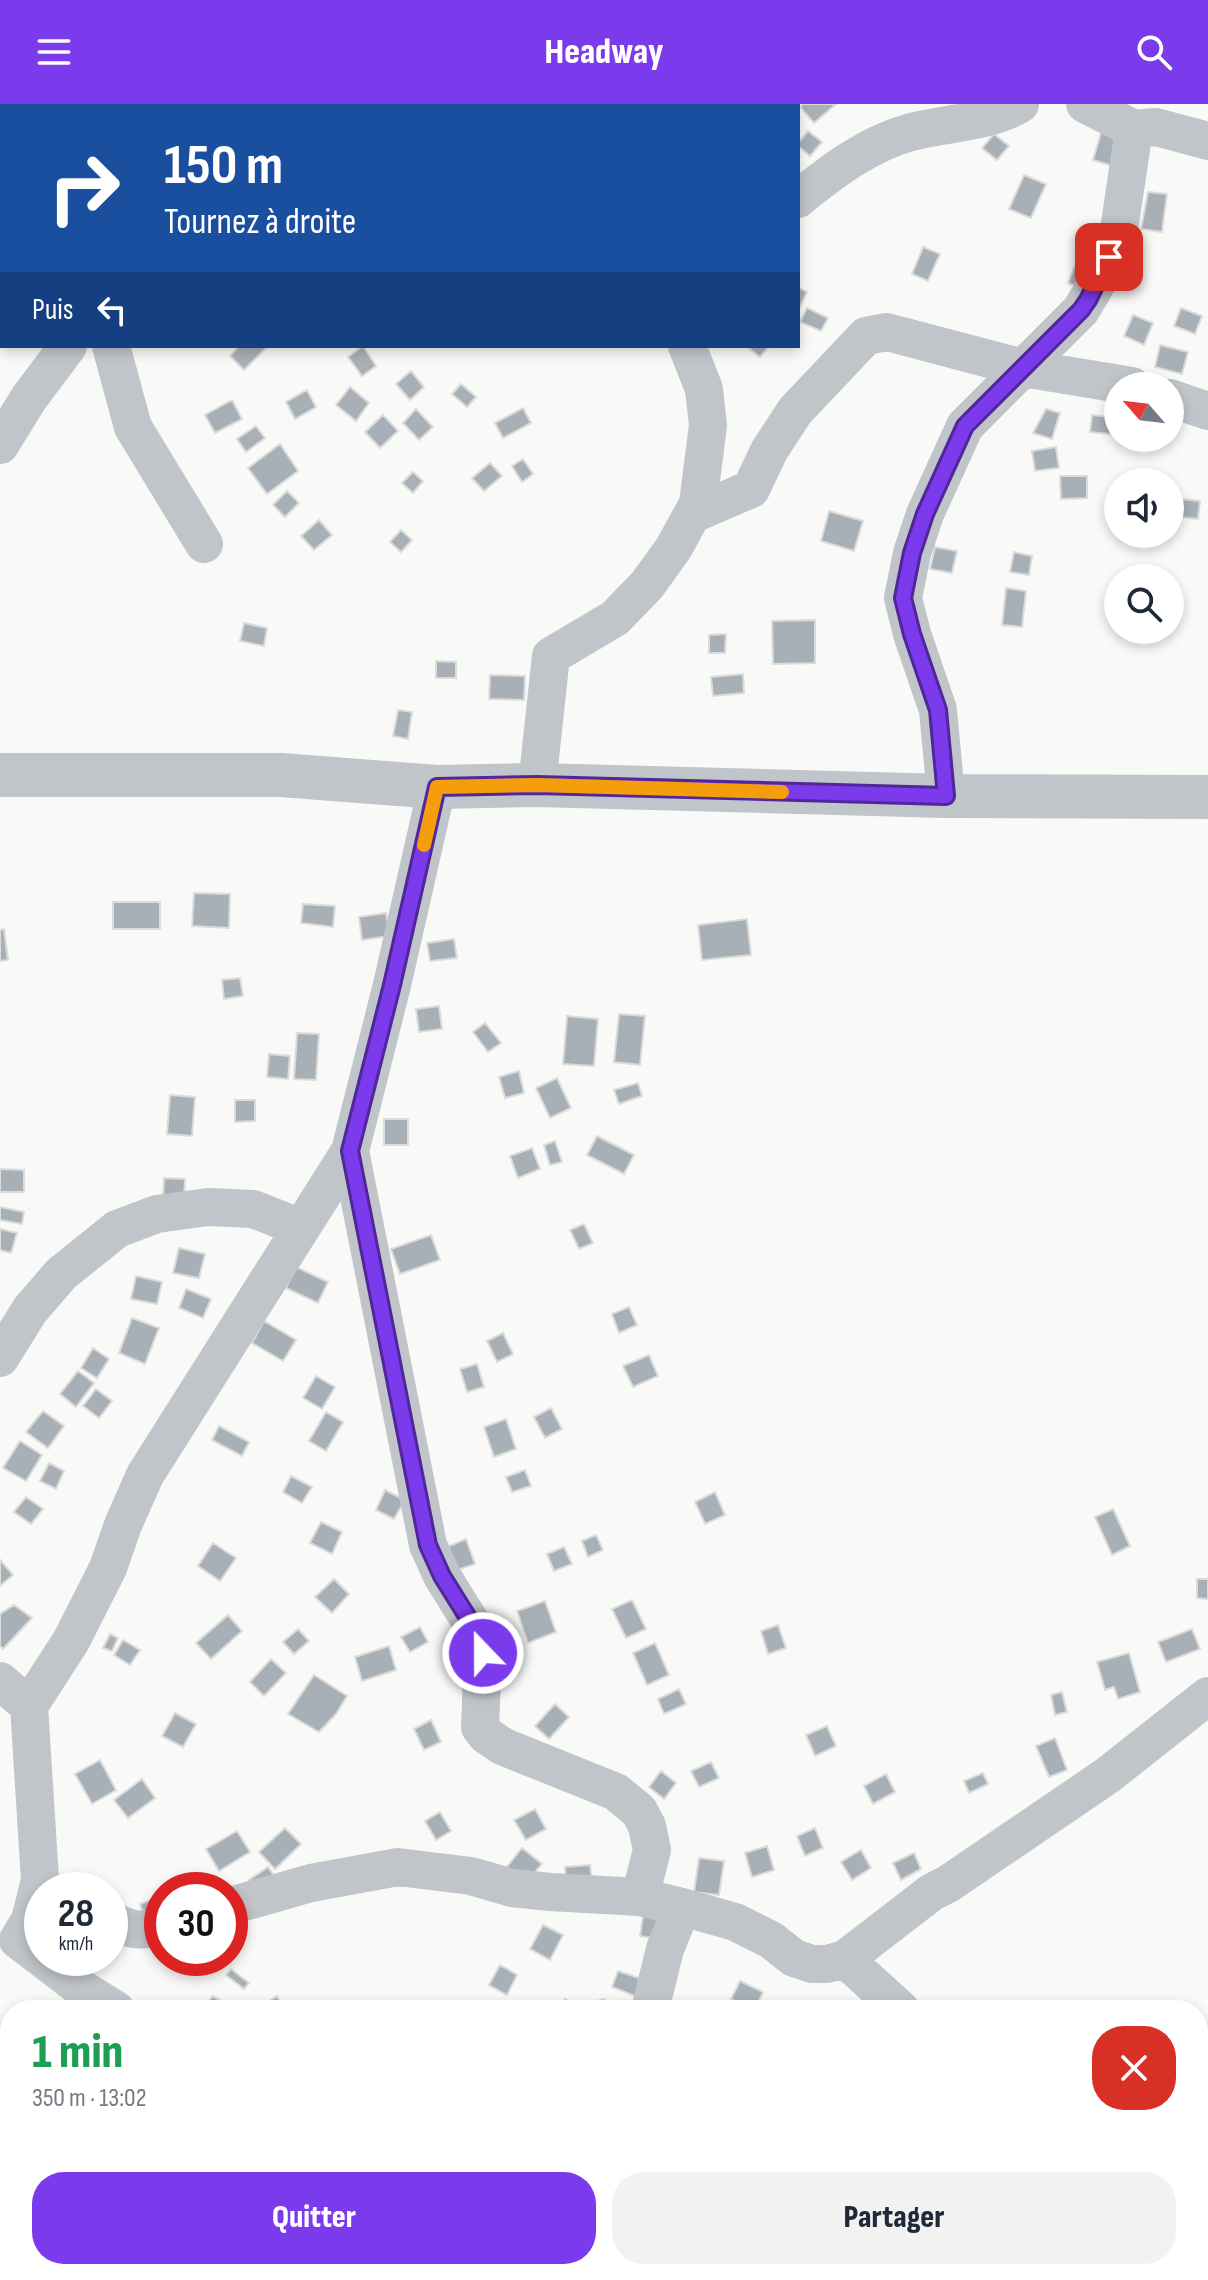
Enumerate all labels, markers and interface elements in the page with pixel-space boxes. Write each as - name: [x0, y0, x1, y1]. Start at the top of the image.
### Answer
- icon: menu: [32, 30, 76, 74]
- icon: search: [1132, 30, 1176, 74]
- text: Headway: [545, 31, 663, 74]
- text: 150 m: [164, 133, 283, 200]
- icon: right: [32, 136, 136, 240]
- text: Tournez à droite: [164, 201, 356, 244]
- pin: [1075, 223, 1143, 291]
- icon: arrive: [1087, 235, 1131, 279]
- icon: left: [90, 288, 134, 332]
- text: Puis: [32, 292, 74, 328]
- north arrow: [1104, 372, 1184, 452]
- map controls: [1104, 372, 1184, 644]
- button: sound: [1104, 468, 1184, 548]
- button: search: [1104, 564, 1184, 644]
- position arrow: [441, 1611, 525, 1695]
- speed limit sign: 30: [144, 1872, 248, 1976]
- text: 28: [58, 1890, 94, 1938]
- text: km/h: [59, 1932, 93, 1956]
- text: 1 min: [32, 2024, 123, 2081]
- button: close: [1092, 2026, 1176, 2110]
- text: 350 m · 13:02: [32, 2083, 146, 2114]
- button: Quitter: [32, 2172, 596, 2264]
- button: Partager: [612, 2172, 1176, 2264]

